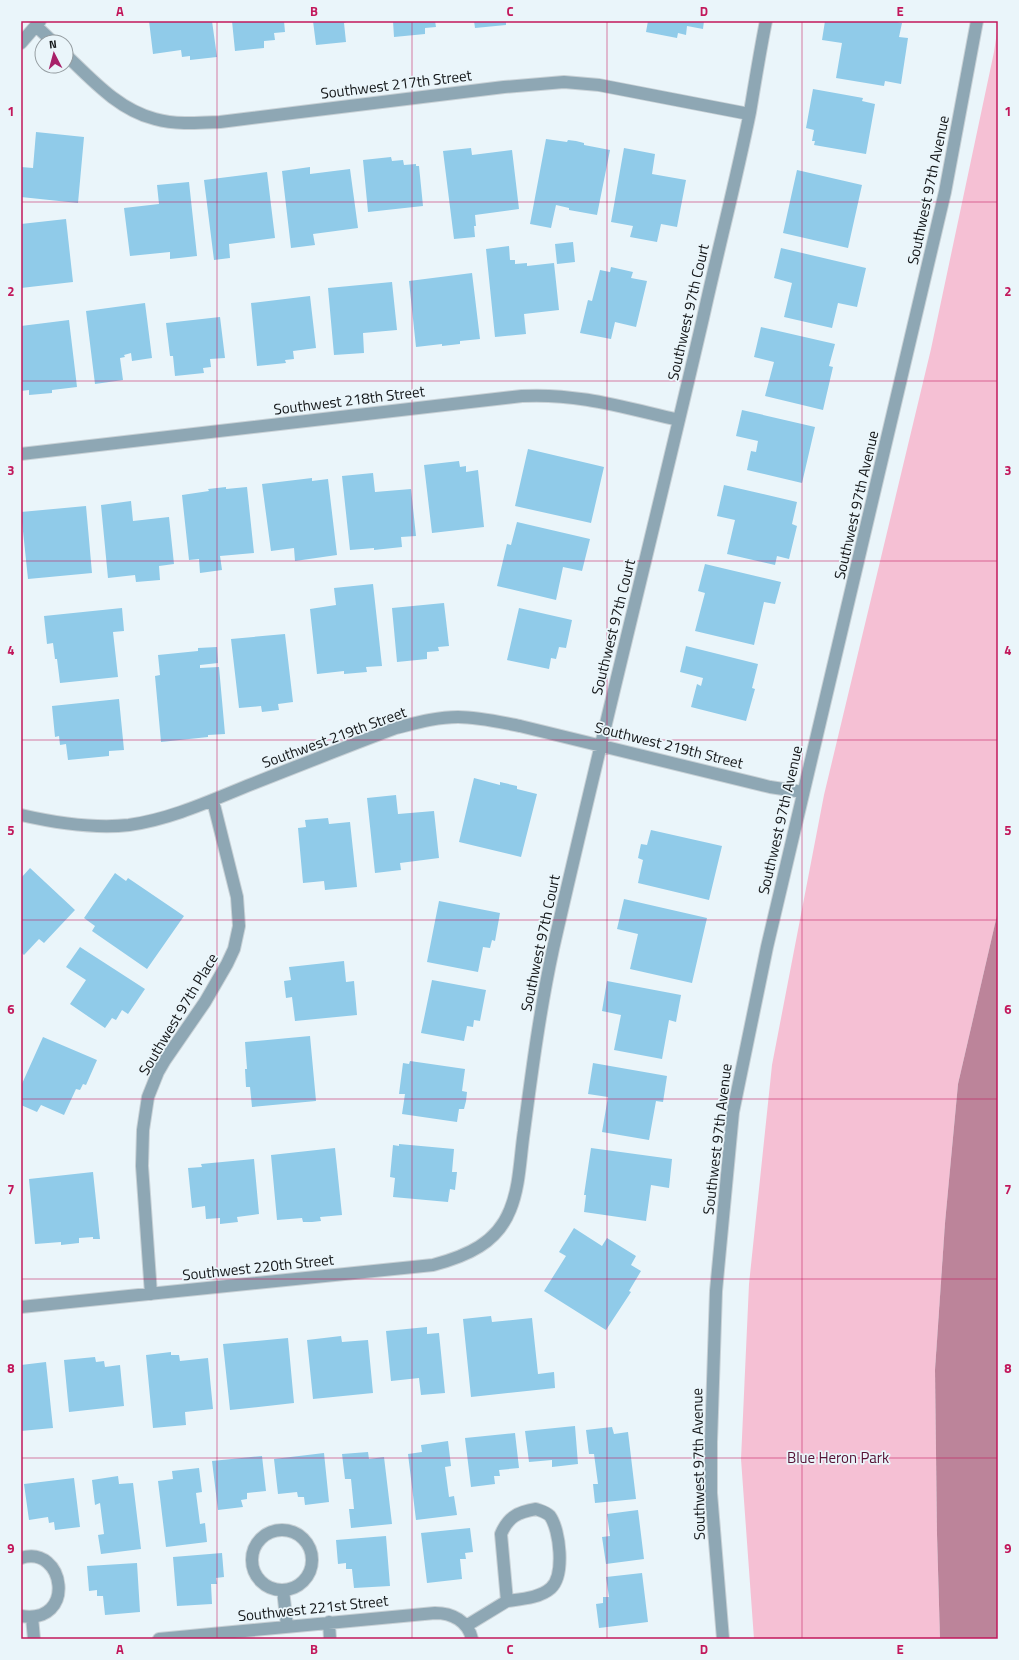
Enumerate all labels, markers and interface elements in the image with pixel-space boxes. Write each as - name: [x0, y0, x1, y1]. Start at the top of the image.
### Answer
- text: A: [116, 1, 124, 21]
- text: B: [310, 1, 318, 21]
- text: C: [506, 1, 514, 21]
- text: D: [700, 1, 708, 21]
- text: E: [896, 1, 904, 21]
- north arrow: [34, 34, 74, 74]
- text: N: [48, 36, 58, 52]
- street label: Southwest 217th Street: [319, 63, 474, 105]
- text: 1: [7, 101, 15, 121]
- text: 1: [1004, 101, 1012, 121]
- street label: Southwest 97th Avenue: [901, 113, 955, 267]
- street label: Southwest 97th Court: [661, 241, 715, 383]
- text: 2: [7, 281, 15, 301]
- text: 2: [1004, 281, 1012, 301]
- street label: Southwest 218th Street: [272, 379, 427, 421]
- street label: Southwest 97th Avenue: [828, 428, 884, 582]
- text: 3: [7, 460, 15, 480]
- text: 3: [1004, 460, 1012, 480]
- street label: Southwest 97th Court: [585, 556, 641, 697]
- text: 4: [7, 640, 15, 660]
- text: 4: [1004, 640, 1012, 660]
- street label: Southwest 219th Street: [259, 700, 410, 774]
- street label: Southwest 219th Street: [592, 715, 746, 775]
- street label: Southwest 97th Avenue: [752, 743, 808, 897]
- text: 5: [7, 820, 15, 840]
- text: 5: [1004, 820, 1012, 840]
- street label: Southwest 97th Court: [514, 872, 566, 1014]
- street label: Southwest 97th Place: [132, 948, 224, 1080]
- text: 6: [7, 999, 15, 1019]
- text: 6: [1004, 999, 1012, 1019]
- street label: Southwest 97th Avenue: [696, 1062, 738, 1216]
- text: 7: [7, 1179, 15, 1199]
- text: 7: [1004, 1179, 1012, 1199]
- street label: Southwest 220th Street: [181, 1248, 336, 1286]
- text: 8: [7, 1358, 15, 1378]
- text: 8: [1004, 1358, 1012, 1378]
- street label: Southwest 97th Avenue: [685, 1388, 711, 1540]
- park label: Blue Heron Park: [787, 1446, 889, 1469]
- text: 9: [7, 1538, 15, 1558]
- text: 9: [1004, 1538, 1012, 1558]
- street label: Southwest 221st Street: [237, 1589, 390, 1627]
- text: A: [116, 1639, 124, 1659]
- text: B: [310, 1639, 318, 1659]
- text: C: [506, 1639, 514, 1659]
- text: D: [700, 1639, 708, 1659]
- text: E: [896, 1639, 904, 1659]

